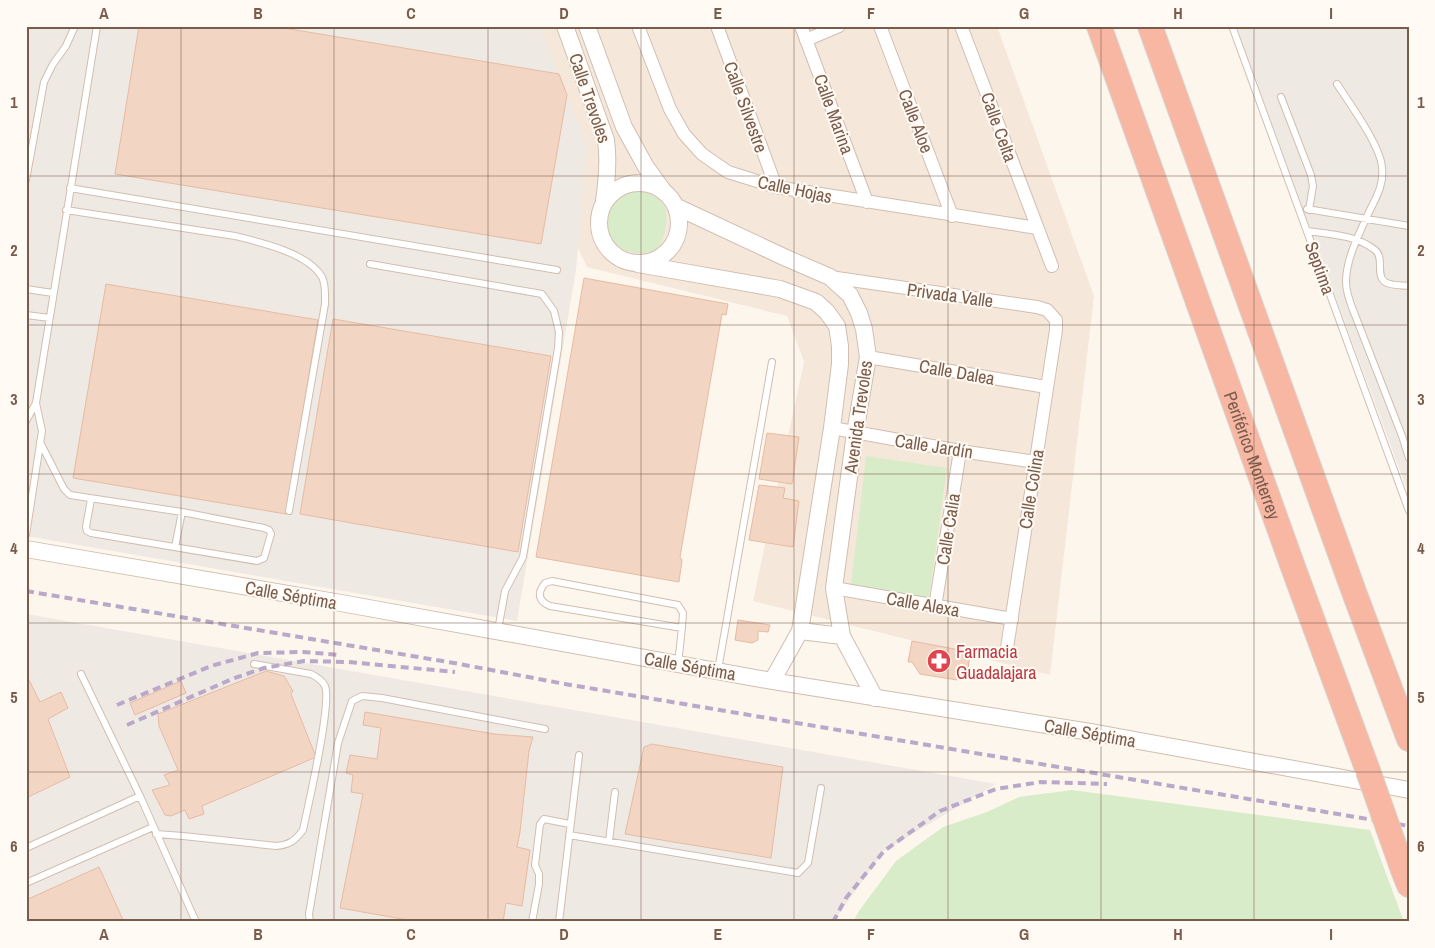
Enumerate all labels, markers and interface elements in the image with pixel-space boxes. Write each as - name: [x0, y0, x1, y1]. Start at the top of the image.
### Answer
- text: A: [99, 2, 109, 24]
- text: B: [253, 2, 263, 24]
- text: C: [406, 2, 416, 24]
- text: D: [559, 2, 569, 24]
- text: E: [714, 2, 723, 24]
- text: F: [867, 2, 875, 24]
- text: G: [1019, 2, 1029, 24]
- text: H: [1173, 2, 1183, 24]
- text: I: [1329, 2, 1333, 24]
- street label: Calle Trevoles: [563, 50, 617, 146]
- street label: Calle Silvestre: [718, 58, 774, 156]
- street label: Calle Marina: [808, 70, 860, 158]
- street label: Calle Aloe: [892, 85, 940, 157]
- street label: Calle Celta: [975, 89, 1023, 165]
- text: 1: [10, 91, 18, 113]
- text: 1: [1417, 91, 1425, 113]
- street label: Calle Hojas: [755, 169, 835, 209]
- street label: Septima: [1299, 238, 1341, 298]
- text: 2: [10, 239, 18, 261]
- text: 2: [1417, 239, 1425, 261]
- street label: Privada Valle: [905, 277, 995, 313]
- street label: Calle Dalea: [917, 353, 997, 391]
- street label: Avenida Trevoles: [838, 359, 878, 476]
- text: 3: [10, 388, 18, 410]
- street label: Periférico Monterrey: [1218, 388, 1288, 523]
- text: 3: [1417, 388, 1425, 410]
- street label: Calle Jardín: [893, 427, 975, 465]
- street label: Calle Colina: [1012, 447, 1050, 531]
- street label: Calle Calia: [930, 491, 966, 567]
- text: 4: [10, 537, 18, 559]
- text: 4: [1417, 537, 1425, 559]
- street label: Calle Séptima: [243, 575, 339, 615]
- street label: Calle Alexa: [884, 585, 962, 623]
- place label: Farmacia Guadalajara: [956, 639, 1036, 685]
- street label: Calle Séptima: [642, 646, 738, 686]
- pharmacy icon: Farmacia Guadalajara: [926, 648, 952, 674]
- text: 5: [10, 686, 18, 708]
- text: 5: [1417, 686, 1425, 708]
- street label: Calle Séptima: [1042, 713, 1138, 753]
- text: 6: [10, 835, 18, 857]
- text: 6: [1417, 835, 1425, 857]
- text: A: [99, 923, 109, 945]
- text: B: [253, 923, 263, 945]
- text: C: [406, 923, 416, 945]
- text: D: [559, 923, 569, 945]
- text: E: [714, 923, 723, 945]
- text: F: [867, 923, 875, 945]
- text: G: [1019, 923, 1029, 945]
- text: H: [1173, 923, 1183, 945]
- text: I: [1329, 923, 1333, 945]

